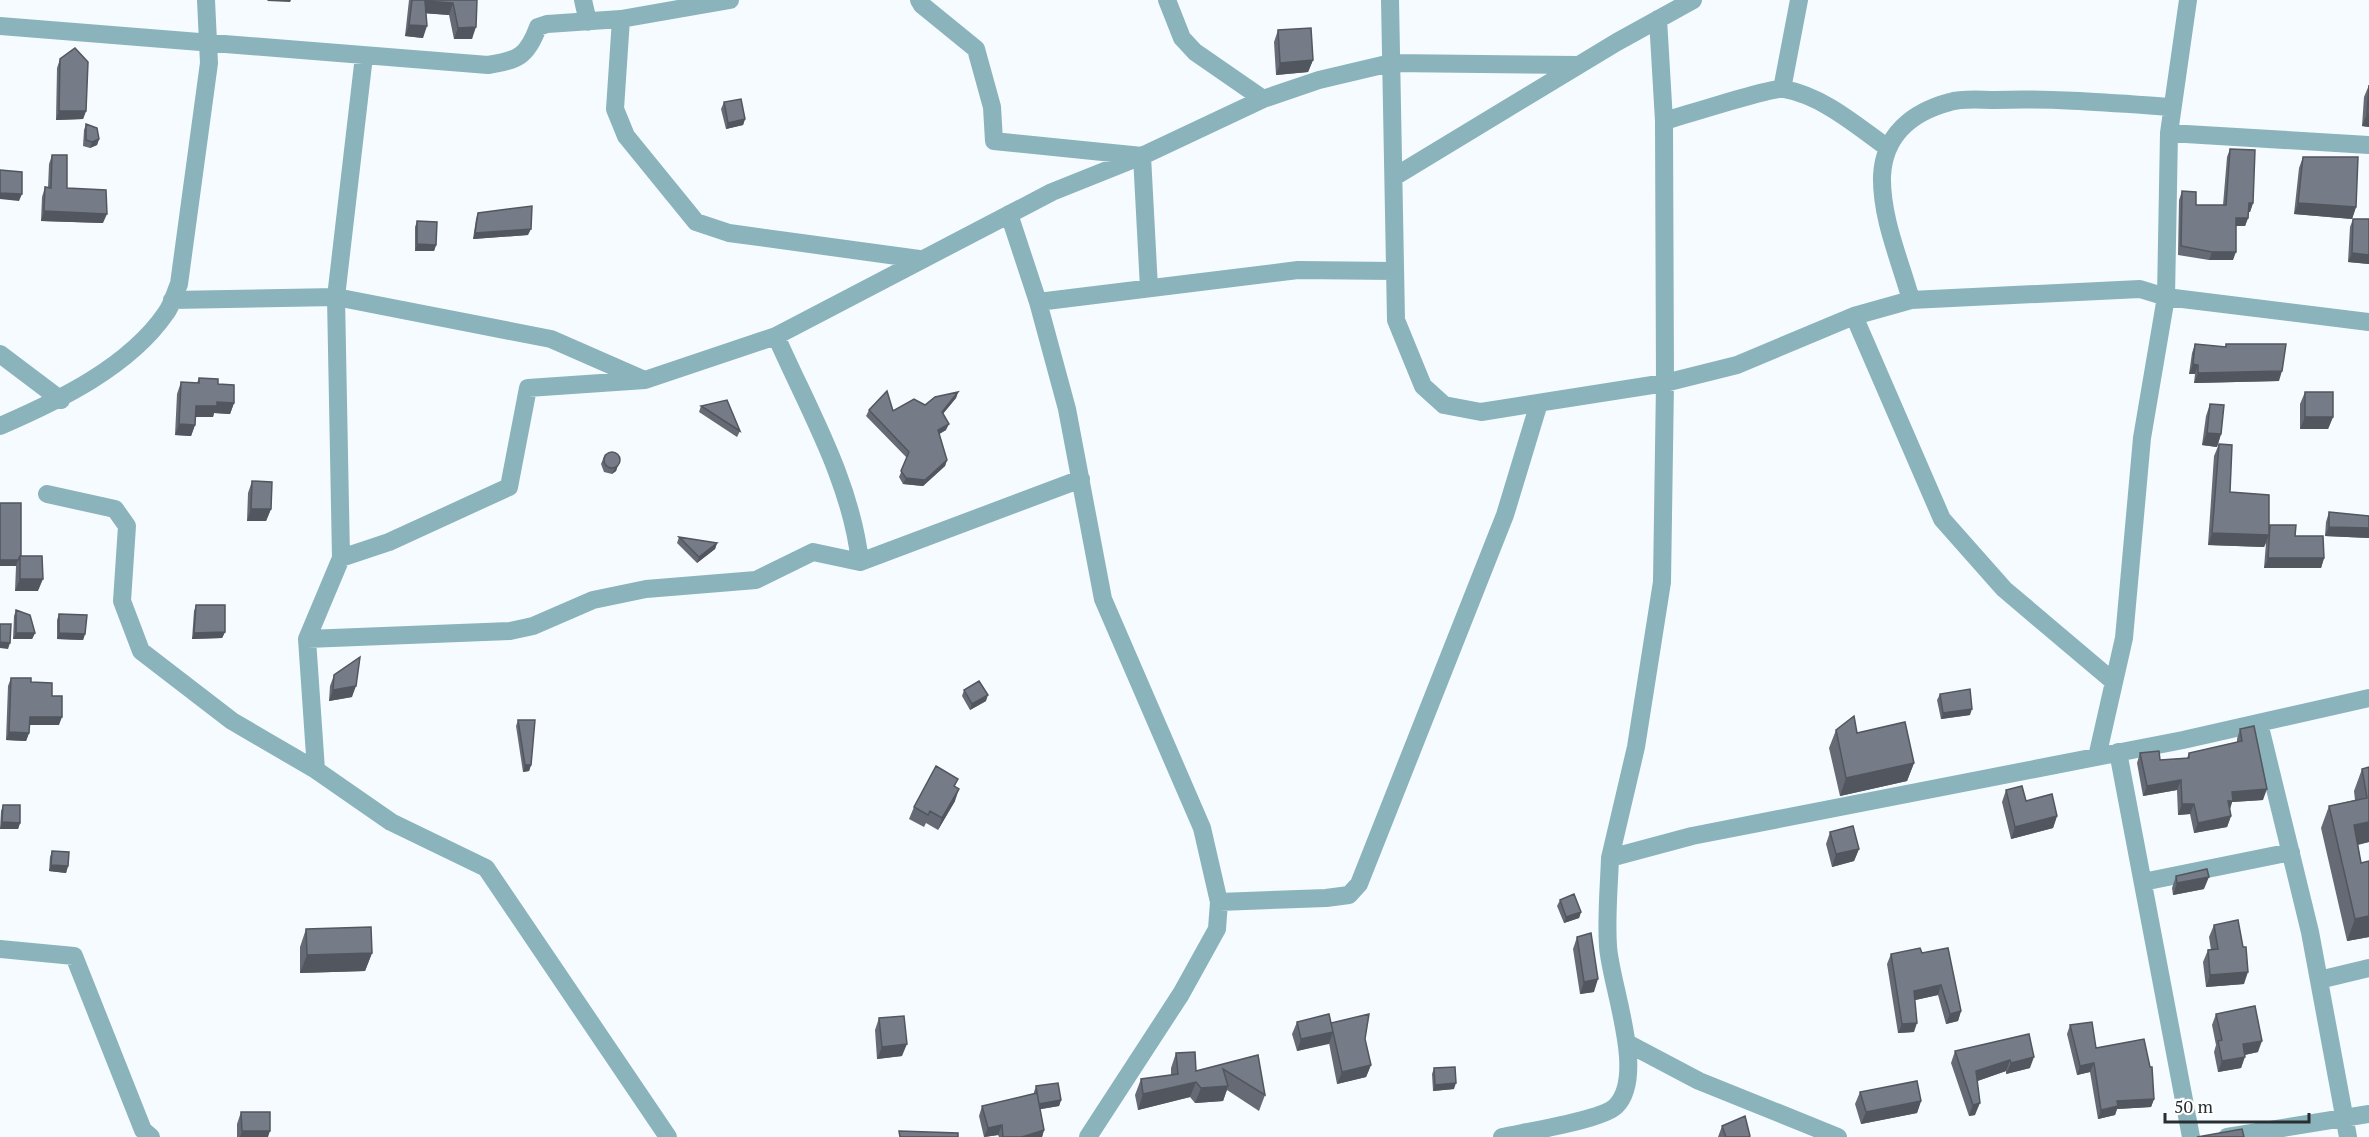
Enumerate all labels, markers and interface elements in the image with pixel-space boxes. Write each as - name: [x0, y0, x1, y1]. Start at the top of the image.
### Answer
- scale bar: [2165, 1086, 2309, 1124]
- text: 50 m: [2174, 1094, 2214, 1118]

